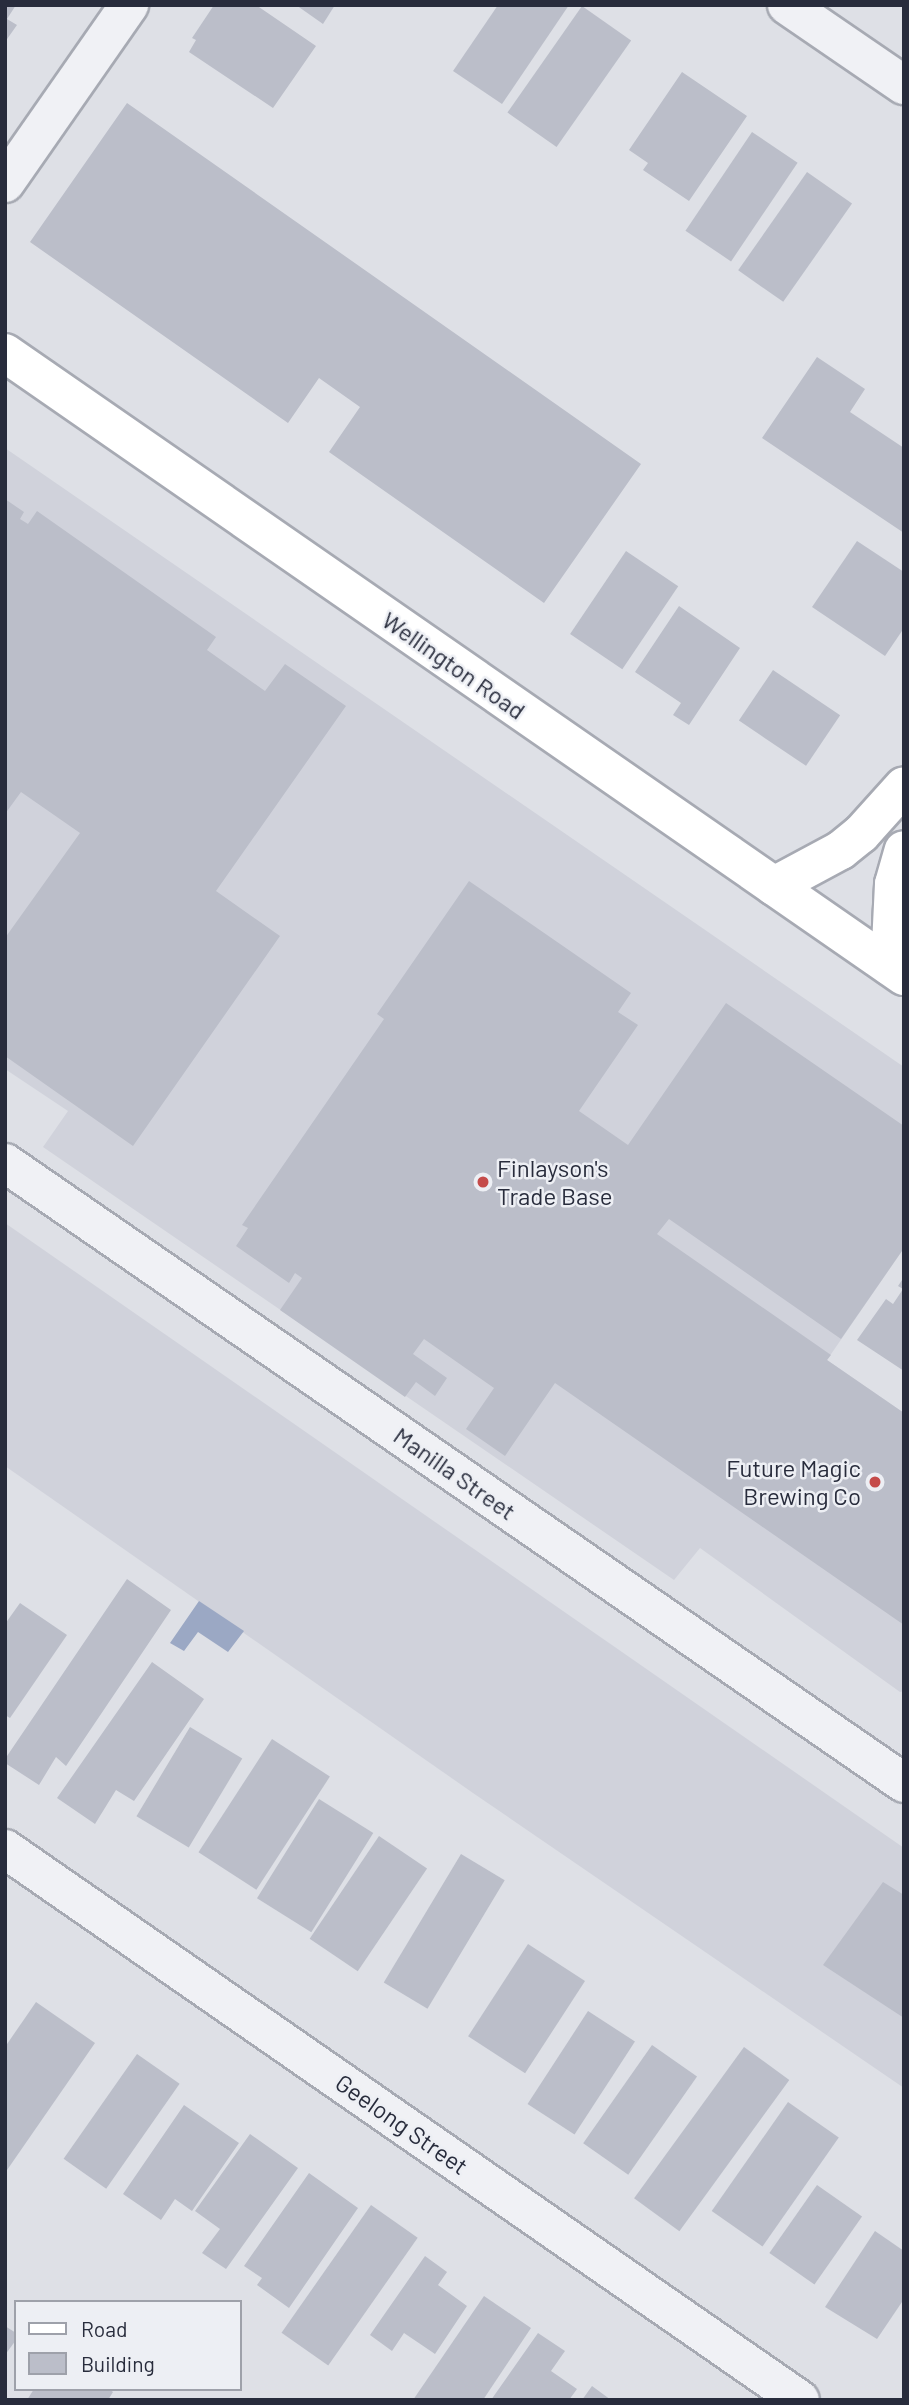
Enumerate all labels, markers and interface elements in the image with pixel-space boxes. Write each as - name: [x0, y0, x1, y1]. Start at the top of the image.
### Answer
- street label: Wellington Road: [377, 605, 531, 725]
- place label: Finlayson's Trade Base: [497, 1154, 613, 1210]
- marker: Finlayson's Trade Base: [475, 1174, 491, 1190]
- street label: Manilla Street: [389, 1420, 521, 1526]
- place label: Future Magic Brewing Co: [726, 1454, 861, 1510]
- marker: Future Magic Brewing Co: [867, 1474, 883, 1490]
- street label: Geelong Street: [330, 2068, 474, 2180]
- legend: [14, 2300, 242, 2391]
- text: Road: [81, 2316, 127, 2341]
- text: Building: [81, 2351, 155, 2376]

